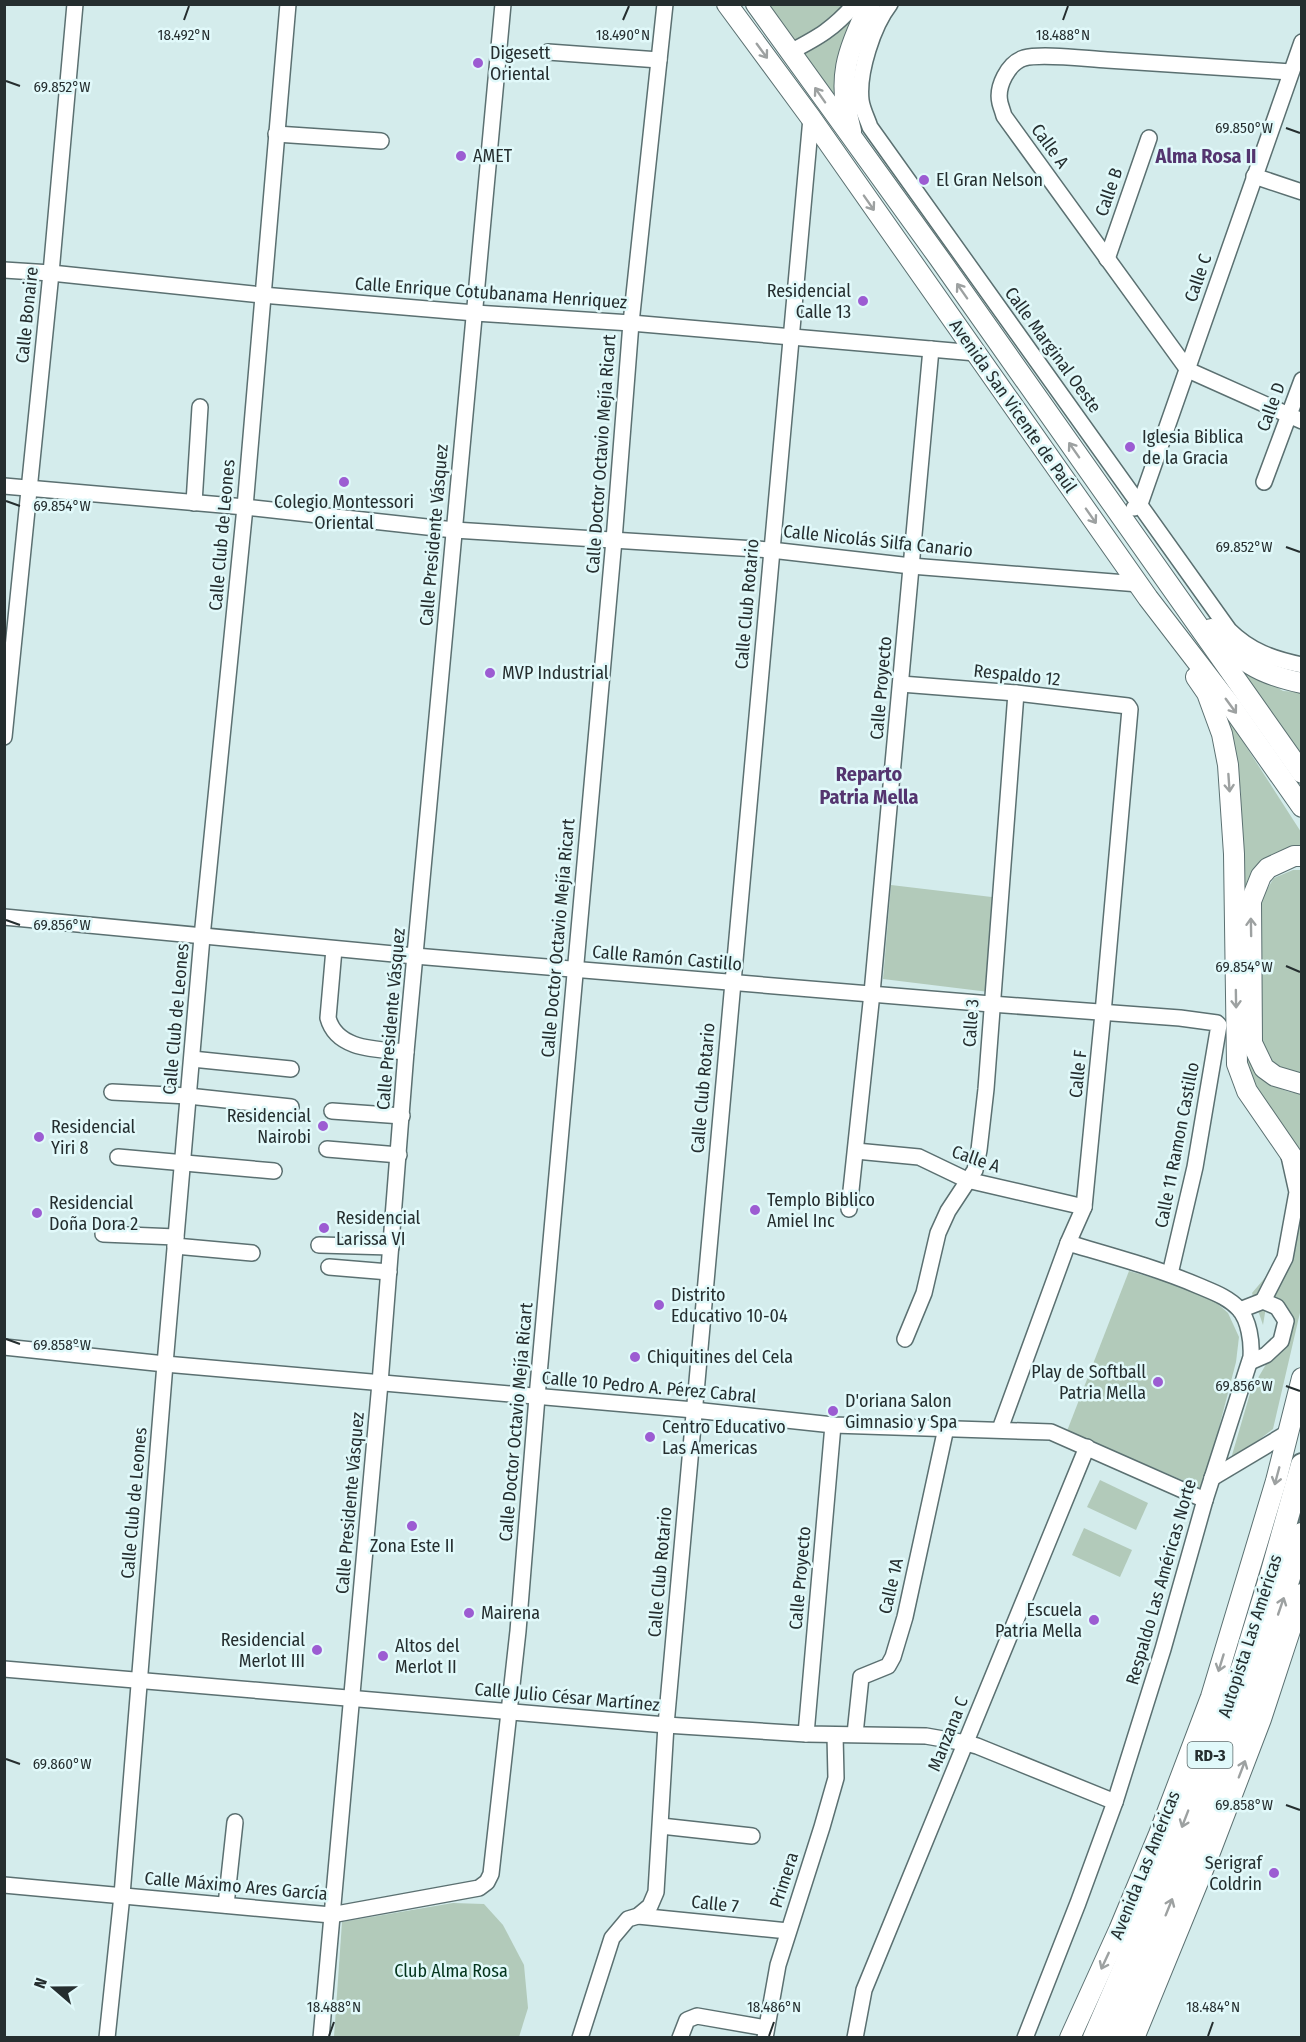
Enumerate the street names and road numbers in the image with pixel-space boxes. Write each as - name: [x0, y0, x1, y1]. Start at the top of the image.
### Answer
- street label: Calle A: [1027, 119, 1074, 173]
- street label: Calle B: [1090, 165, 1128, 219]
- street label: Calle C: [1180, 251, 1216, 305]
- street label: Calle Bonaire: [11, 266, 43, 364]
- street label: Calle Enrique Cotubanama Henriquez: [354, 273, 628, 313]
- street label: Calle Marginal Oeste: [1000, 283, 1106, 417]
- street label: Avenida San Vicente de Paúl: [945, 315, 1081, 497]
- street label: Calle Doctor Octavio Mejía Ricart: [582, 333, 620, 574]
- street label: Calle D: [1252, 379, 1290, 435]
- street label: Calle Presidente Vásquez: [415, 443, 453, 627]
- street label: Calle Club de Leones: [204, 458, 240, 612]
- street label: Calle Nicolás Silfa Canario: [782, 520, 974, 562]
- street label: Calle Club Rotario: [730, 538, 764, 670]
- street label: Calle Proyecto: [866, 635, 896, 741]
- street label: Respaldo 12: [973, 660, 1062, 691]
- street label: Calle Doctor Octavio Mejía Ricart: [537, 817, 579, 1058]
- street label: Calle Presidente Vásquez: [372, 927, 410, 1111]
- street label: Calle Ramón Castillo: [591, 940, 743, 976]
- street label: Calle Club de Leones: [158, 942, 194, 1096]
- street label: Calle 3: [958, 998, 984, 1048]
- street label: Calle Club Rotario: [686, 1022, 720, 1154]
- street label: Calle F: [1065, 1049, 1091, 1099]
- street label: Calle 11 Ramon Castillo: [1150, 1060, 1204, 1230]
- street label: Calle A: [949, 1141, 1004, 1178]
- street label: Calle Doctor Octavio Mejía Ricart: [495, 1301, 537, 1542]
- street label: Calle 10 Pedro A. Pérez Cabral: [541, 1367, 757, 1407]
- street label: Calle Presidente Vásquez: [331, 1411, 369, 1595]
- street label: Calle Club de Leones: [116, 1426, 152, 1580]
- street label: Respaldo Las Américas Norte: [1121, 1477, 1201, 1687]
- street label: Calle Club Rotario: [643, 1506, 677, 1638]
- street label: Calle Proyecto: [785, 1525, 815, 1631]
- street label: Autopista Las Américas: [1213, 1551, 1287, 1720]
- street label: Calle 1A: [874, 1555, 908, 1616]
- street label: Calle Julio César Martínez: [474, 1678, 660, 1716]
- street label: Manzana C: [923, 1693, 973, 1775]
- road number: RD-3: [1188, 1742, 1232, 1768]
- street label: Avenida Las Américas: [1105, 1787, 1185, 1943]
- street label: Primera: [765, 1849, 803, 1911]
- street label: Calle Máximo Ares García: [144, 1867, 329, 1905]
- street label: Calle 7: [690, 1891, 740, 1917]

